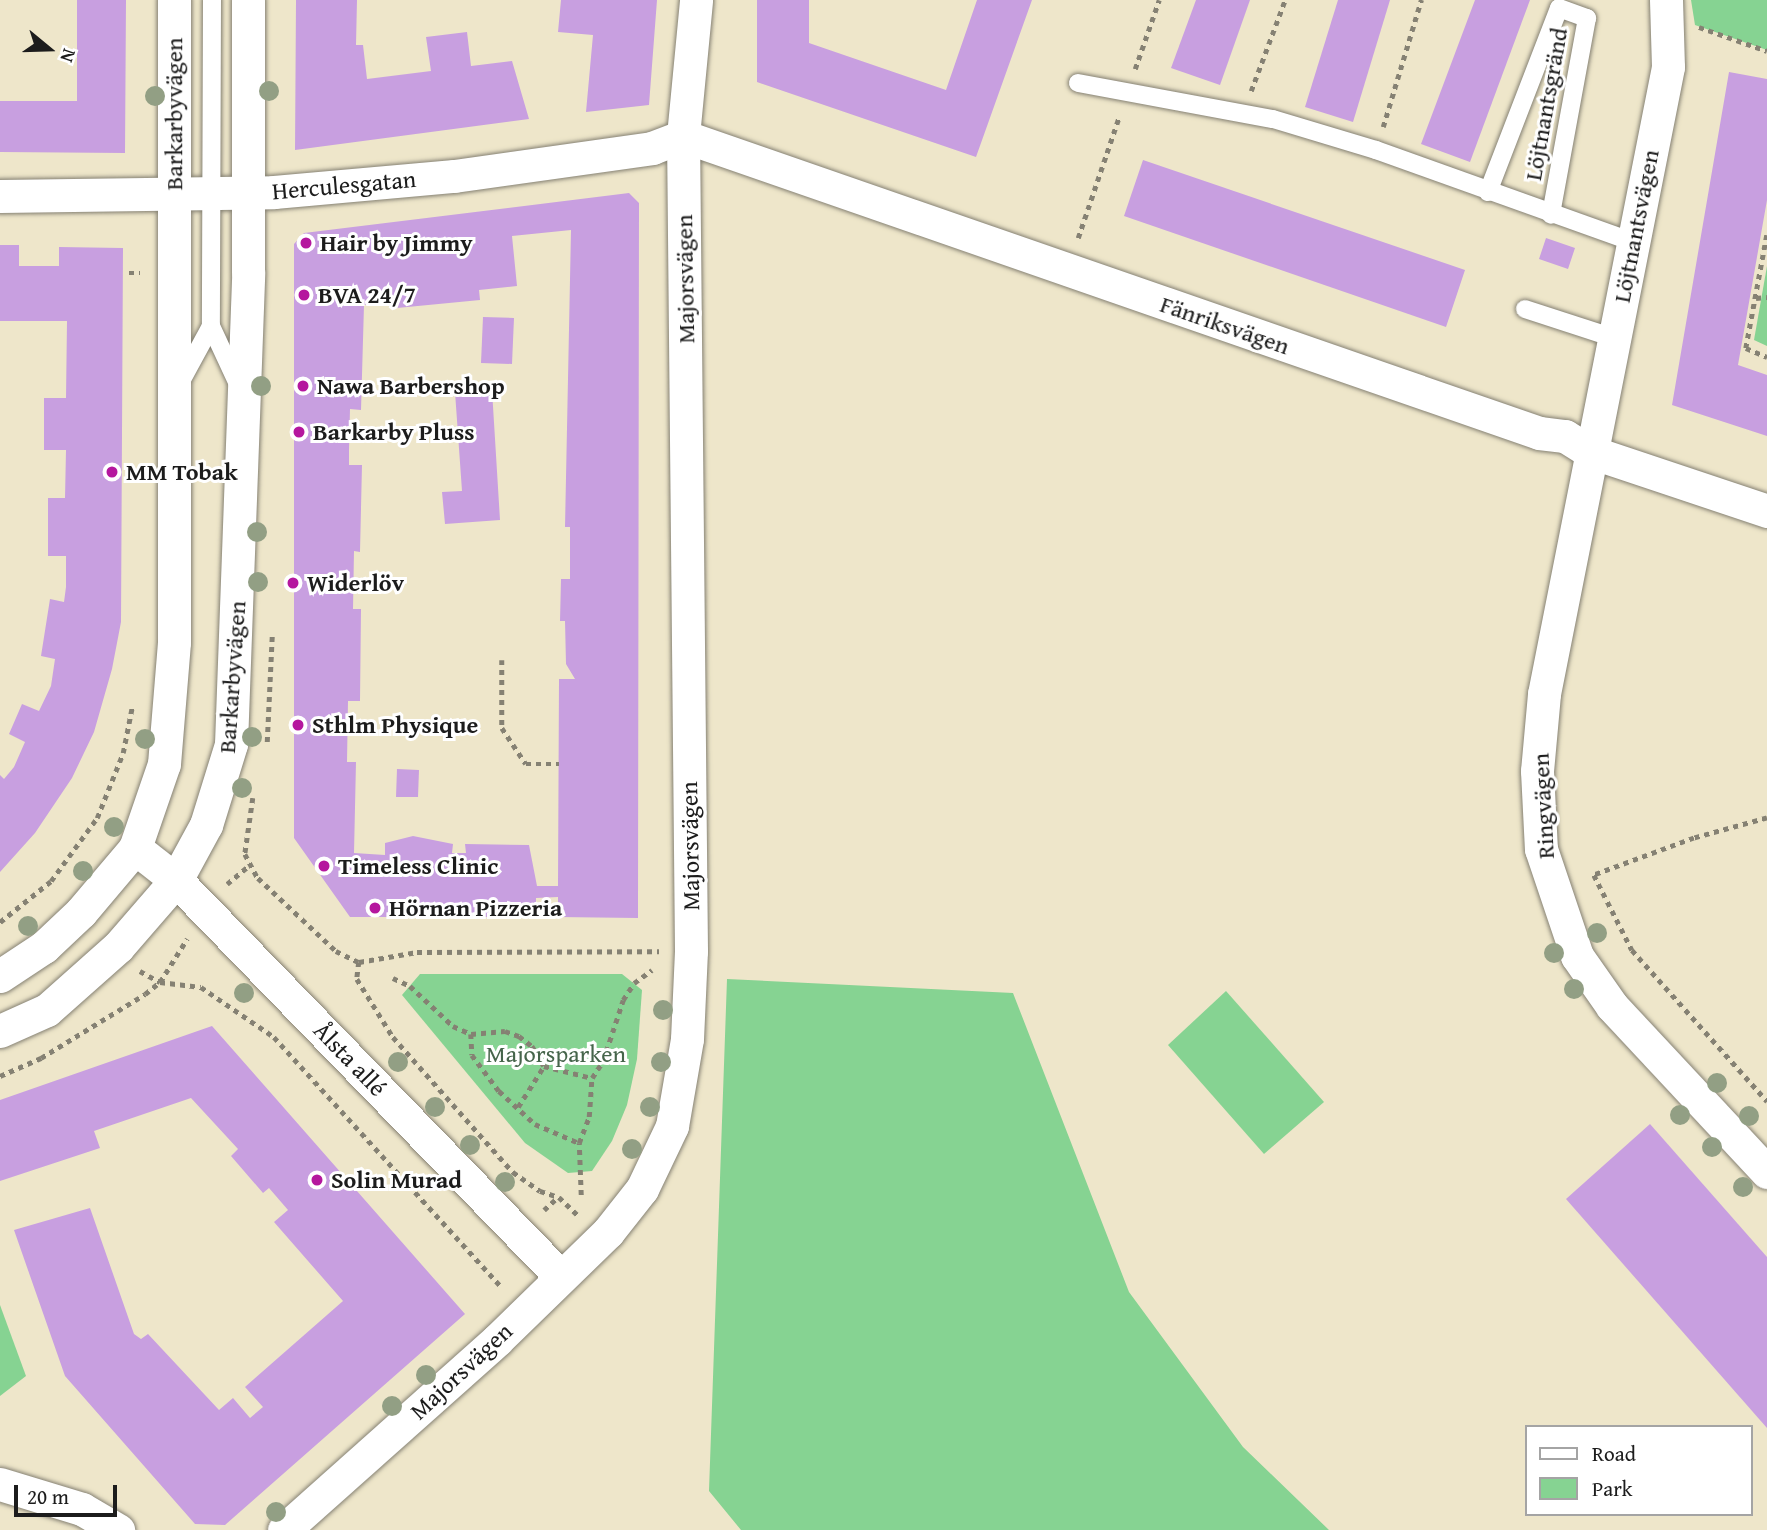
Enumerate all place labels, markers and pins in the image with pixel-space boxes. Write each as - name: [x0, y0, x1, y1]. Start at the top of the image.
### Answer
- place label: Hair by Jimmy: [320, 229, 473, 257]
- marker: Hair by Jimmy: [298, 235, 314, 251]
- place label: BVA 24/7: [318, 281, 416, 309]
- marker: BVA 24/7: [296, 287, 312, 303]
- place label: Nawa Barbershop: [317, 372, 505, 400]
- marker: Nawa Barbershop: [295, 378, 311, 394]
- place label: Barkarby Pluss: [313, 418, 475, 446]
- marker: Barkarby Pluss: [291, 424, 307, 440]
- place label: MM Tobak: [126, 458, 238, 486]
- marker: MM Tobak: [104, 464, 120, 480]
- place label: Widerlöv: [307, 569, 404, 597]
- marker: Widerlöv: [285, 575, 301, 591]
- place label: Sthlm Physique: [312, 711, 478, 739]
- marker: Sthlm Physique: [290, 717, 306, 733]
- place label: Timeless Clinic: [338, 852, 498, 880]
- marker: Timeless Clinic: [316, 858, 332, 874]
- place label: Hörnan Pizzeria: [389, 894, 562, 922]
- marker: Hörnan Pizzeria: [367, 900, 383, 916]
- place label: Solin Murad: [331, 1166, 462, 1194]
- marker: Solin Murad: [309, 1172, 325, 1188]

